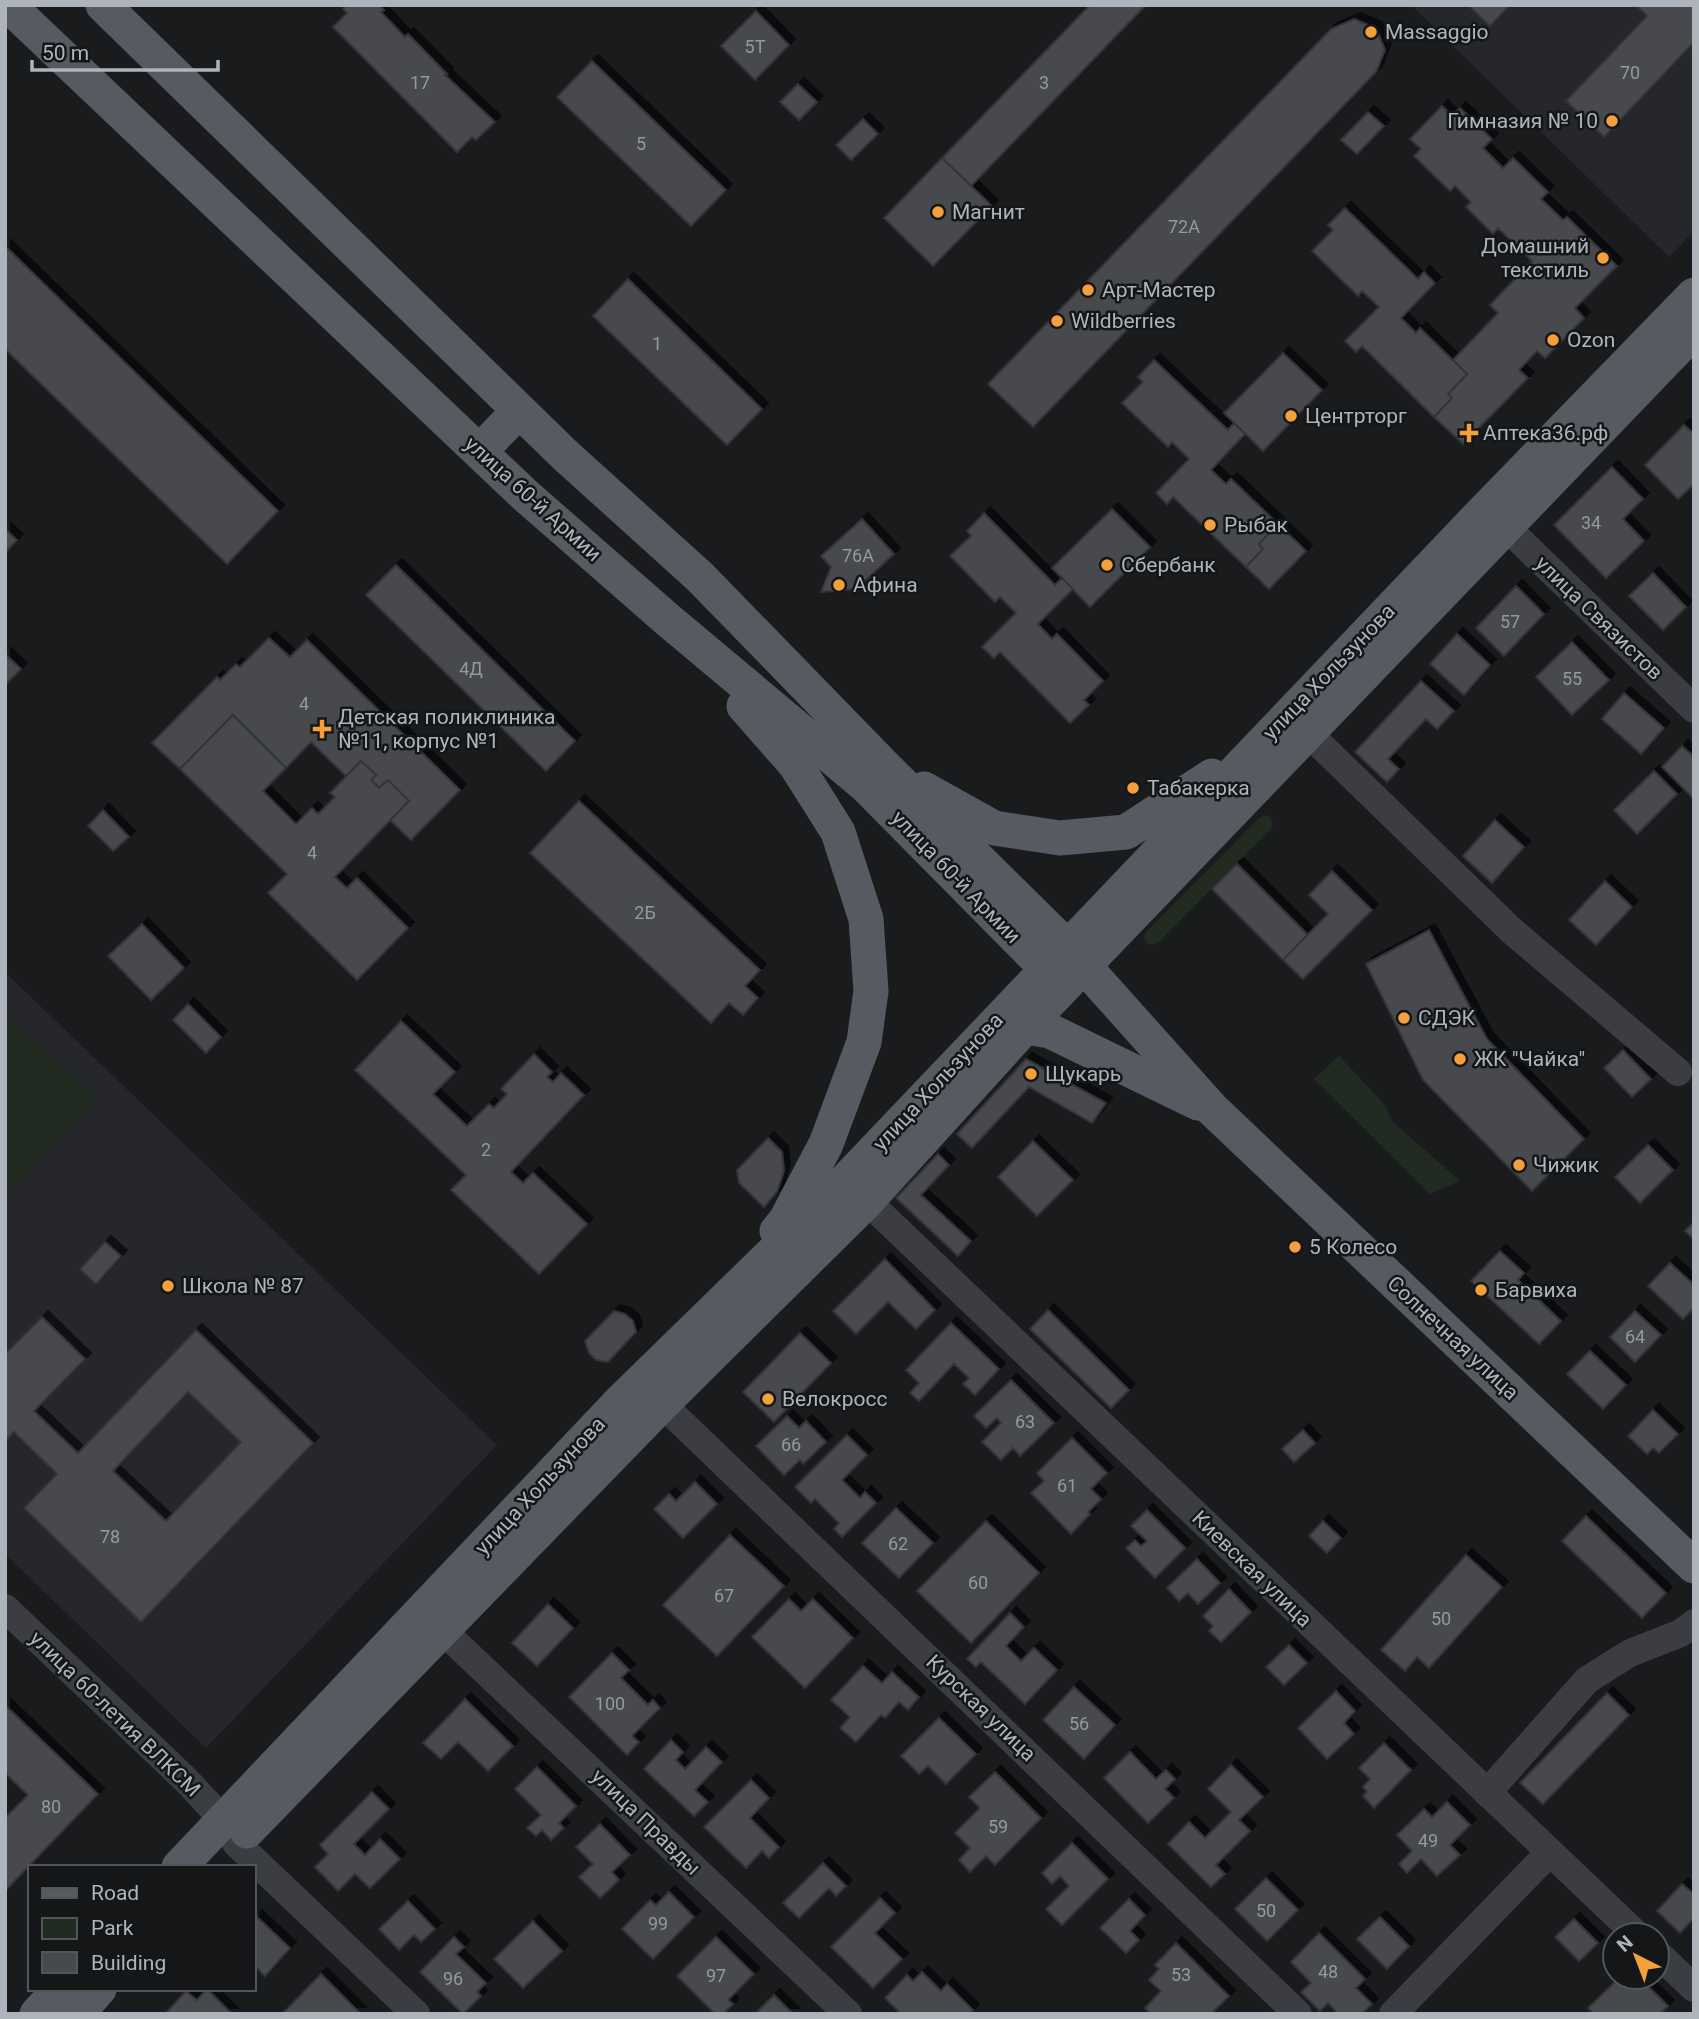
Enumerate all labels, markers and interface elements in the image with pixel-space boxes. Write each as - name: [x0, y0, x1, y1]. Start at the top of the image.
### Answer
- place label: Massaggio: [1385, 20, 1489, 44]
- marker: Massaggio: [1363, 24, 1379, 40]
- scale bar: [32, 28, 217, 72]
- house number: 5Т: [745, 36, 766, 57]
- text: 50 m: [42, 41, 89, 65]
- house number: 70: [1620, 62, 1640, 83]
- house number: 17: [410, 72, 430, 93]
- house number: 3: [1039, 72, 1049, 93]
- place label: Гимназия № 10: [1447, 109, 1598, 133]
- marker: Гимназия № 10: [1604, 113, 1620, 129]
- house number: 5: [636, 133, 646, 154]
- place label: Магнит: [952, 200, 1025, 224]
- marker: Магнит: [930, 204, 946, 220]
- house number: 72А: [1168, 216, 1200, 237]
- place label: Домашний текстиль: [1481, 234, 1589, 282]
- marker: Домашний текстиль: [1595, 250, 1611, 266]
- place label: Арт-Мастер: [1102, 278, 1216, 302]
- marker: Арт-Мастер: [1080, 282, 1096, 298]
- place label: Wildberries: [1071, 309, 1176, 333]
- marker: Wildberries: [1049, 313, 1065, 329]
- place label: Ozon: [1567, 328, 1615, 352]
- marker: Ozon: [1545, 332, 1561, 348]
- house number: 1: [652, 333, 662, 354]
- place label: Центрторг: [1305, 404, 1407, 428]
- marker: Центрторг: [1283, 408, 1299, 424]
- place label: Аптека36.рф: [1483, 421, 1608, 445]
- marker: Аптека36.рф: [1461, 425, 1477, 441]
- street label: улица 60-й Армии: [460, 432, 606, 566]
- house number: 34: [1581, 512, 1601, 533]
- place label: Рыбак: [1224, 513, 1289, 537]
- marker: Рыбак: [1202, 517, 1218, 533]
- house number: 76А: [842, 545, 874, 566]
- street label: улица Связистов: [1530, 551, 1668, 685]
- place label: Сбербанк: [1121, 553, 1216, 577]
- marker: Сбербанк: [1099, 557, 1115, 573]
- place label: Афина: [853, 573, 918, 597]
- marker: Афина: [831, 577, 847, 593]
- street label: улица Хользунова: [1258, 599, 1400, 745]
- house number: 57: [1500, 611, 1520, 632]
- house number: 4Д: [459, 658, 483, 679]
- house number: 55: [1562, 668, 1582, 689]
- house number: 4: [299, 693, 309, 714]
- place label: Детская поликлиника №11, корпус №1: [338, 705, 555, 753]
- marker: Детская поликлиника №11, корпус №1: [312, 719, 332, 739]
- place label: Табакерка: [1147, 776, 1250, 800]
- marker: Табакерка: [1125, 780, 1141, 796]
- street label: улица 60-й Армии: [887, 806, 1025, 948]
- house number: 4: [307, 842, 317, 863]
- house number: 2Б: [634, 902, 656, 923]
- place label: СДЭК: [1418, 1006, 1476, 1030]
- street label: улица Хользунова: [868, 1008, 1008, 1156]
- marker: СДЭК: [1396, 1010, 1412, 1026]
- place label: ЖК "Чайка": [1474, 1047, 1585, 1071]
- marker: ЖК "Чайка": [1452, 1051, 1468, 1067]
- place label: Щукарь: [1045, 1062, 1121, 1086]
- marker: Щукарь: [1023, 1066, 1039, 1082]
- house number: 2: [481, 1139, 491, 1160]
- place label: Чижик: [1533, 1153, 1600, 1177]
- marker: Чижик: [1511, 1157, 1527, 1173]
- place label: 5 Колесо: [1309, 1235, 1397, 1259]
- marker: 5 Колесо: [1287, 1239, 1303, 1255]
- street label: Солнечная улица: [1383, 1271, 1523, 1405]
- place label: Школа № 87: [182, 1274, 304, 1298]
- marker: Школа № 87: [160, 1278, 176, 1294]
- place label: Барвиха: [1495, 1278, 1577, 1302]
- marker: Барвиха: [1473, 1282, 1489, 1298]
- house number: 64: [1625, 1326, 1645, 1347]
- place label: Велокросс: [782, 1387, 887, 1411]
- marker: Велокросс: [760, 1391, 776, 1407]
- house number: 63: [1015, 1411, 1035, 1432]
- street label: улица Хользунова: [470, 1412, 610, 1560]
- house number: 66: [781, 1434, 801, 1455]
- house number: 61: [1057, 1475, 1077, 1496]
- street label: Киевская улица: [1187, 1506, 1317, 1632]
- house number: 78: [100, 1526, 120, 1547]
- house number: 62: [888, 1533, 908, 1554]
- house number: 60: [968, 1572, 988, 1593]
- house number: 67: [714, 1585, 734, 1606]
- house number: 50: [1431, 1608, 1451, 1629]
- street label: улица 60-летия ВЛКСМ: [25, 1626, 205, 1802]
- street label: Курская улица: [921, 1650, 1041, 1766]
- house number: 100: [595, 1693, 625, 1714]
- house number: 56: [1069, 1713, 1089, 1734]
- street label: улица Правды: [587, 1764, 705, 1880]
- house number: 80: [41, 1796, 61, 1817]
- house number: 59: [988, 1816, 1008, 1837]
- house number: 49: [1418, 1830, 1438, 1851]
- legend: [28, 1865, 256, 1991]
- text: Road: [91, 1881, 139, 1905]
- house number: 50: [1256, 1900, 1276, 1921]
- house number: 99: [648, 1913, 668, 1934]
- text: Park: [91, 1916, 134, 1940]
- north arrow: [1601, 1921, 1671, 1991]
- text: N: [1612, 1931, 1638, 1957]
- text: Building: [91, 1951, 166, 1975]
- house number: 48: [1318, 1961, 1338, 1982]
- house number: 53: [1171, 1964, 1191, 1985]
- house number: 97: [706, 1965, 726, 1986]
- house number: 96: [443, 1968, 463, 1989]

